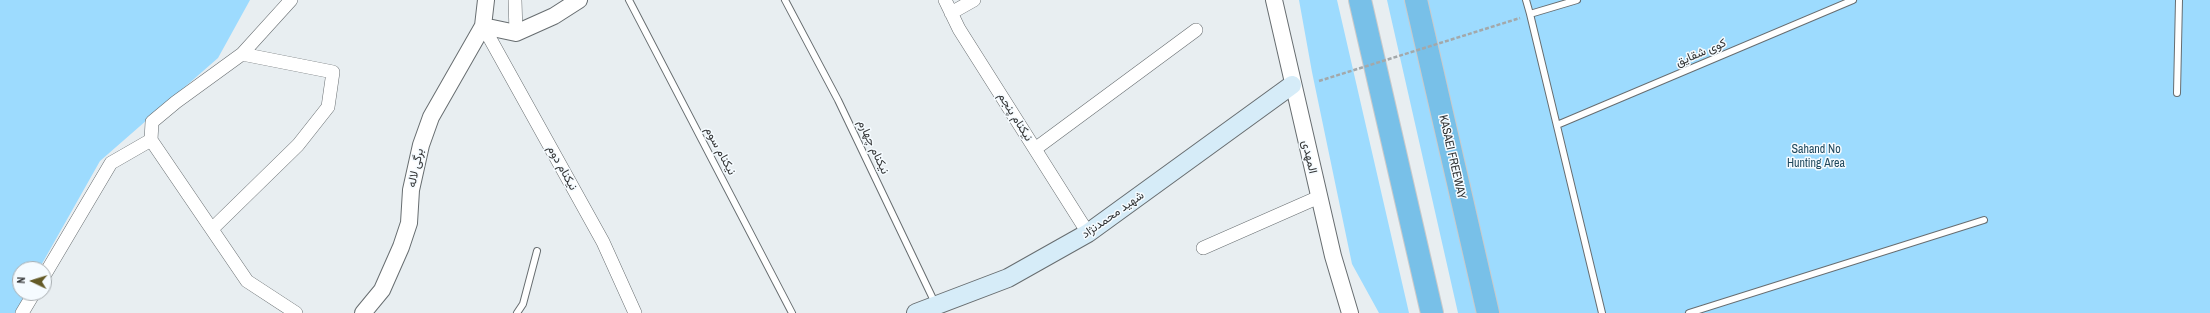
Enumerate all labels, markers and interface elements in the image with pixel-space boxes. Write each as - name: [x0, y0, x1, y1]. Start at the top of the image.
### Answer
- street label: کوی شقایق: [1674, 36, 1728, 70]
- street label: نیکنام پنجم: [994, 90, 1036, 144]
- street label: KASAEI FREEWAY: [1435, 114, 1469, 200]
- street label: نیکنام چهارم: [854, 117, 892, 177]
- street label: نیکنام سوم: [701, 124, 739, 178]
- street label: المهدی: [1298, 139, 1320, 175]
- street label: نیکنام دوم: [544, 143, 580, 193]
- park label: Sahand No Hunting Area: [1787, 143, 1845, 171]
- street label: برگی لاله: [405, 147, 427, 189]
- street label: شهید محمدنژاد: [1079, 188, 1147, 242]
- north arrow: [12, 261, 52, 301]
- text: N: [14, 277, 28, 284]

